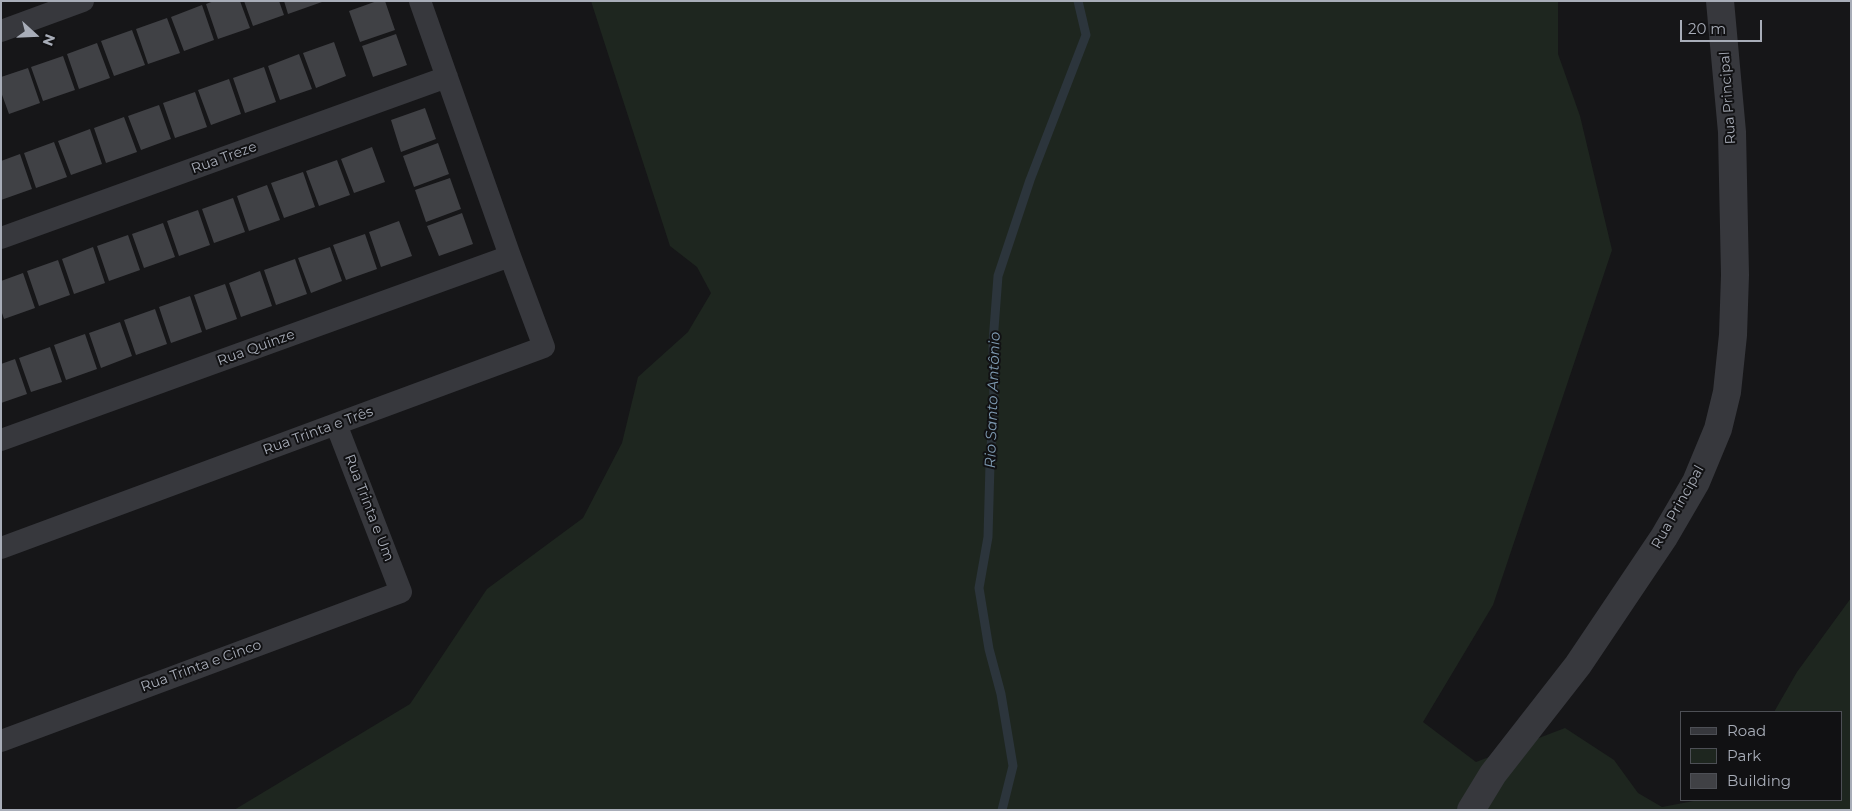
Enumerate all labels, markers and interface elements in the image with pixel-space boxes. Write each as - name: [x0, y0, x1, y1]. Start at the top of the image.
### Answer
- north arrow: [10, 10, 60, 60]
- scale bar: [1682, 10, 1764, 42]
- text: 20 m: [1688, 19, 1726, 38]
- text: N: [39, 32, 59, 49]
- street label: Rua Principal: [1716, 51, 1740, 145]
- street label: Rua Treze: [189, 138, 259, 178]
- street label: Rua Quinze: [215, 326, 297, 370]
- water label: Rio Santo Antônio: [982, 331, 1004, 469]
- street label: Rua Trinta e Três: [261, 403, 375, 459]
- street label: Rua Trinta e Um: [341, 452, 397, 564]
- street label: Rua Principal: [1648, 462, 1708, 552]
- street label: Rua Trinta e Cinco: [138, 636, 264, 696]
- legend: [1680, 711, 1842, 801]
- text: Road: [1727, 721, 1766, 740]
- text: Park: [1727, 746, 1761, 765]
- text: Building: [1727, 771, 1791, 790]

